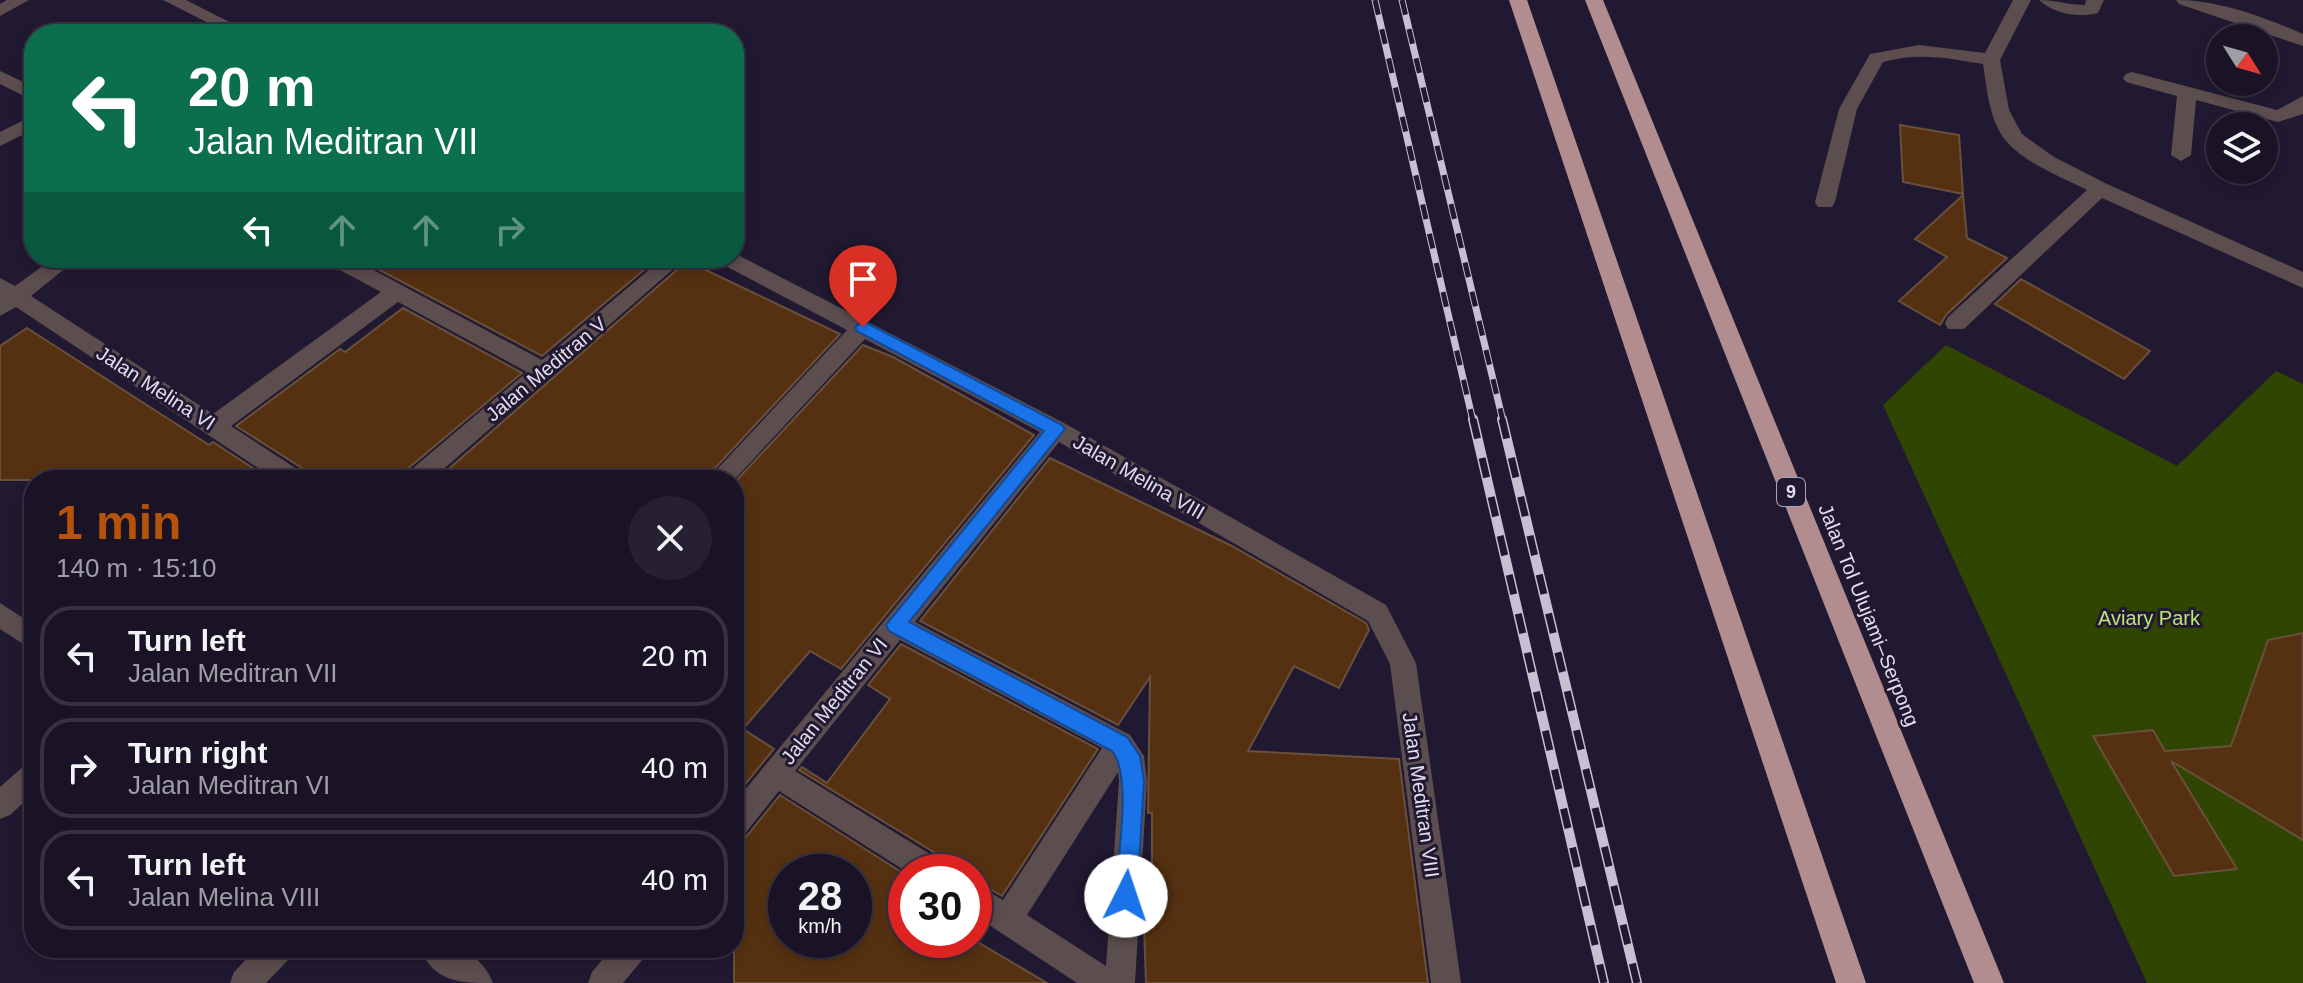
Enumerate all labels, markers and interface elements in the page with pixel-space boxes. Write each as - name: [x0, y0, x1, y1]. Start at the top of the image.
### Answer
- north arrow: [2206, 24, 2278, 96]
- map controls: [2206, 24, 2278, 184]
- text: 20 m: [188, 55, 316, 118]
- icon: left: [56, 56, 160, 160]
- button: layers: [2206, 112, 2278, 184]
- text: Jalan Meditran VII: [188, 121, 478, 162]
- icon: left: [236, 208, 280, 252]
- icon: ahead: [320, 208, 364, 252]
- icon: ahead: [404, 208, 448, 252]
- icon: right: [488, 208, 532, 252]
- pin: [829, 245, 897, 327]
- icon: arrive: [841, 257, 885, 301]
- street label: Jalan Meditran V: [481, 312, 611, 426]
- street label: Jalan Melina VI: [93, 342, 219, 434]
- street label: Jalan Melina VIII: [1069, 431, 1209, 523]
- road number: 9: [1777, 478, 1805, 506]
- text: 1 min: [56, 496, 181, 549]
- button: close: [628, 496, 712, 580]
- street label: Jalan Tol Ulujami–Serpong: [1814, 501, 1924, 729]
- text: 140 m · 15:10: [56, 553, 216, 583]
- park label: Aviary Park: [2098, 607, 2201, 629]
- text: Turn left: [128, 624, 246, 657]
- icon: left: [60, 634, 104, 678]
- street label: Jalan Meditran VI: [776, 634, 892, 768]
- text: 20 m: [641, 639, 708, 672]
- text: Jalan Meditran VII: [128, 658, 338, 688]
- street label: Jalan Meditran VIII: [1399, 711, 1443, 879]
- text: Turn right: [128, 736, 267, 769]
- icon: right: [60, 746, 104, 790]
- text: 40 m: [641, 751, 708, 784]
- text: Jalan Meditran VI: [128, 770, 330, 800]
- text: Turn left: [128, 848, 246, 881]
- speed limit sign: 30: [888, 854, 992, 958]
- position arrow: [1084, 854, 1168, 938]
- icon: left: [60, 858, 104, 902]
- text: 40 m: [641, 863, 708, 896]
- text: 28: [798, 874, 842, 918]
- text: Jalan Melina VIII: [128, 882, 320, 912]
- text: km/h: [798, 915, 842, 937]

